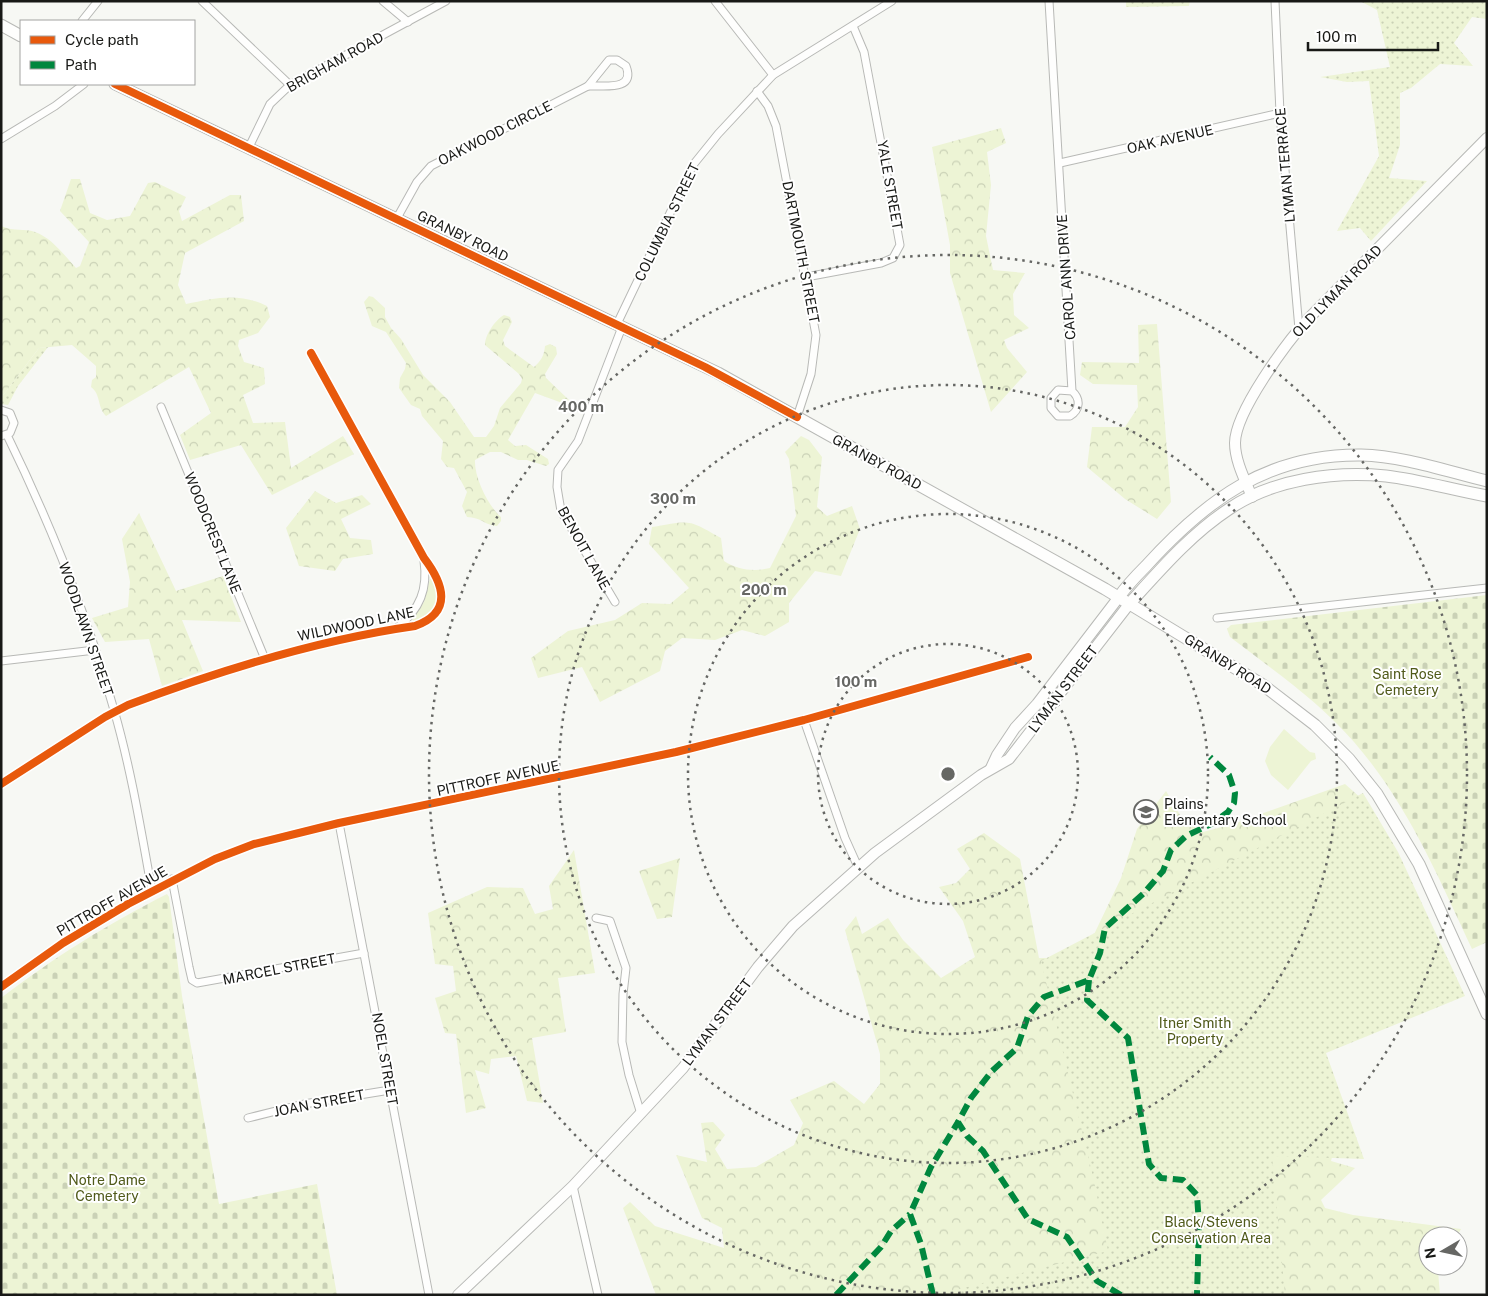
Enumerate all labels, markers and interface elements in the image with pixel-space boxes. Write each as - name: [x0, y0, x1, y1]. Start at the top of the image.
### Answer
- legend: [20, 20, 195, 85]
- scale bar: [1308, 20, 1438, 52]
- text: 100 m: [1316, 28, 1357, 45]
- street label: BRIGHAM ROAD: [284, 29, 386, 95]
- text: Cycle path: [65, 31, 139, 48]
- text: Path: [65, 56, 97, 73]
- street label: OAKWOOD CIRCLE: [435, 97, 555, 169]
- street label: LYMAN TERRACE: [1272, 107, 1298, 223]
- street label: OAK AVENUE: [1125, 121, 1215, 157]
- street label: YALE STREET: [874, 139, 906, 231]
- street label: COLUMBIA STREET: [631, 160, 703, 284]
- street label: DARTMOUTH STREET: [779, 180, 823, 324]
- street label: GRANBY ROAD: [415, 207, 511, 265]
- street label: CAROL ANN DRIVE: [1054, 214, 1078, 340]
- street label: OLD LYMAN ROAD: [1289, 242, 1385, 340]
- text: 400 m: [558, 398, 604, 415]
- street label: GRANBY ROAD: [830, 431, 924, 493]
- street label: WOODCREST LANE: [181, 470, 245, 596]
- text: 300 m: [650, 490, 696, 507]
- street label: BENOIT LANE: [555, 504, 613, 592]
- street label: WOODLAWN STREET: [56, 560, 116, 698]
- text: 200 m: [741, 581, 787, 598]
- street label: WILDWOOD LANE: [296, 604, 416, 644]
- street label: GRANBY ROAD: [1182, 631, 1274, 697]
- street label: LYMAN STREET: [1025, 642, 1101, 736]
- park label: Saint Rose Cemetery: [1372, 666, 1442, 698]
- text: 100 m: [835, 673, 877, 690]
- street label: PITTROFF AVENUE: [435, 757, 561, 799]
- centre of rings: [939, 765, 957, 783]
- place label: Plains Elementary School: [1164, 796, 1287, 828]
- school or university icon: Plains Elementary School: [1133, 799, 1159, 825]
- street label: PITTROFF AVENUE: [54, 863, 170, 939]
- street label: MARCEL STREET: [221, 950, 337, 988]
- street label: LYMAN STREET: [679, 975, 755, 1069]
- street label: NOEL STREET: [369, 1011, 401, 1107]
- park label: Itner Smith Property: [1159, 1015, 1231, 1047]
- street label: JOAN STREET: [272, 1086, 366, 1120]
- park label: Notre Dame Cemetery: [68, 1172, 146, 1204]
- park label: Black/Stevens Conservation Area: [1151, 1214, 1271, 1246]
- north arrow: [1418, 1226, 1468, 1276]
- text: N: [1421, 1246, 1439, 1260]

